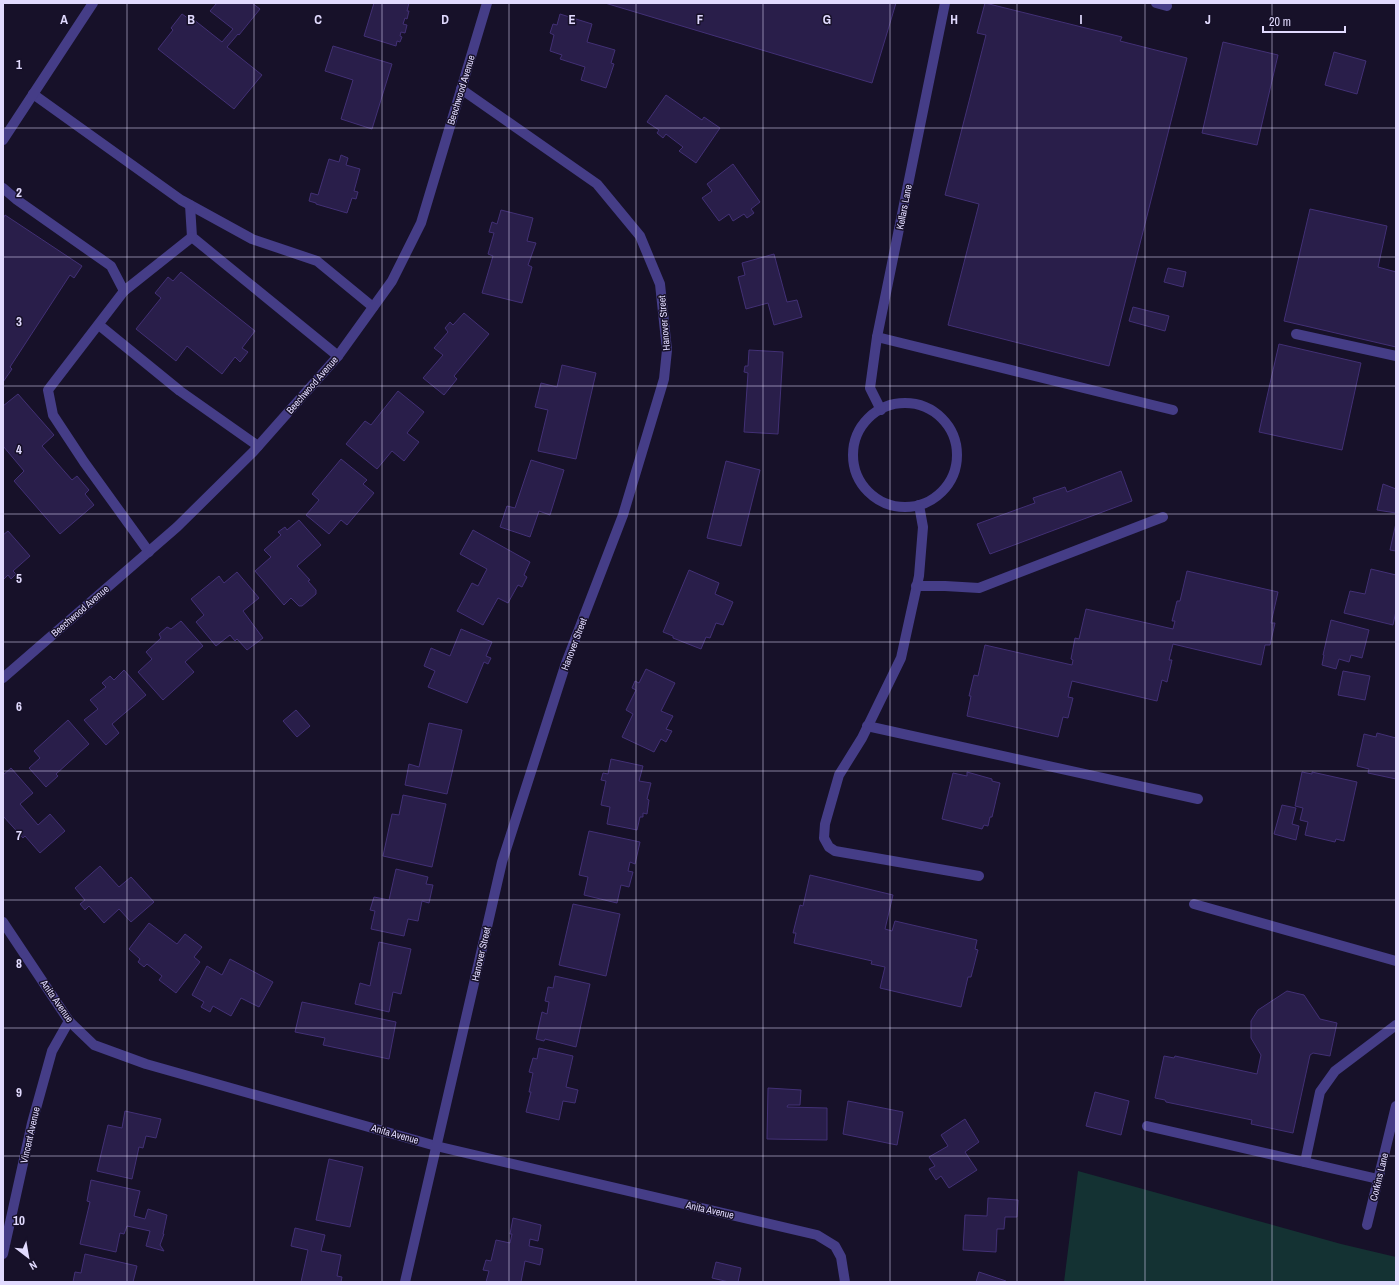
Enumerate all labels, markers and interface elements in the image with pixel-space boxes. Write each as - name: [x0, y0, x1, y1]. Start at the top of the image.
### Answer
- scale bar: [1263, 8, 1345, 34]
- text: A: [60, 11, 68, 28]
- text: B: [187, 11, 195, 28]
- text: C: [314, 11, 322, 28]
- text: D: [441, 11, 449, 28]
- text: E: [568, 11, 576, 28]
- text: F: [697, 11, 704, 28]
- text: G: [823, 11, 831, 28]
- text: H: [950, 11, 958, 28]
- text: I: [1080, 11, 1083, 28]
- text: J: [1205, 11, 1211, 28]
- text: 20 m: [1269, 14, 1291, 30]
- street label: Beechwood Avenue: [444, 53, 478, 126]
- text: 1: [16, 56, 22, 73]
- street label: Kellars Lane: [893, 183, 915, 231]
- text: 2: [16, 184, 22, 201]
- street label: Hanover Street: [655, 294, 673, 351]
- text: 3: [16, 313, 22, 330]
- street label: Beechwood Avenue: [283, 353, 341, 417]
- text: 4: [16, 441, 22, 458]
- text: 5: [16, 570, 22, 587]
- street label: Beechwood Avenue: [48, 582, 112, 640]
- street label: Hanover Street: [558, 615, 590, 672]
- text: 6: [16, 698, 22, 715]
- text: 7: [16, 827, 22, 844]
- street label: Hanover Street: [468, 925, 494, 982]
- text: 8: [16, 955, 22, 972]
- street label: Anita Avenue: [37, 977, 77, 1025]
- text: 9: [16, 1084, 22, 1101]
- street label: Vincent Avenue: [17, 1105, 43, 1164]
- street label: Anita Avenue: [369, 1121, 421, 1147]
- street label: Corkins Lane: [1367, 1151, 1391, 1202]
- street label: Anita Avenue: [684, 1198, 736, 1222]
- text: 10: [13, 1212, 25, 1229]
- north arrow: [8, 1237, 48, 1277]
- text: N: [27, 1258, 40, 1273]

